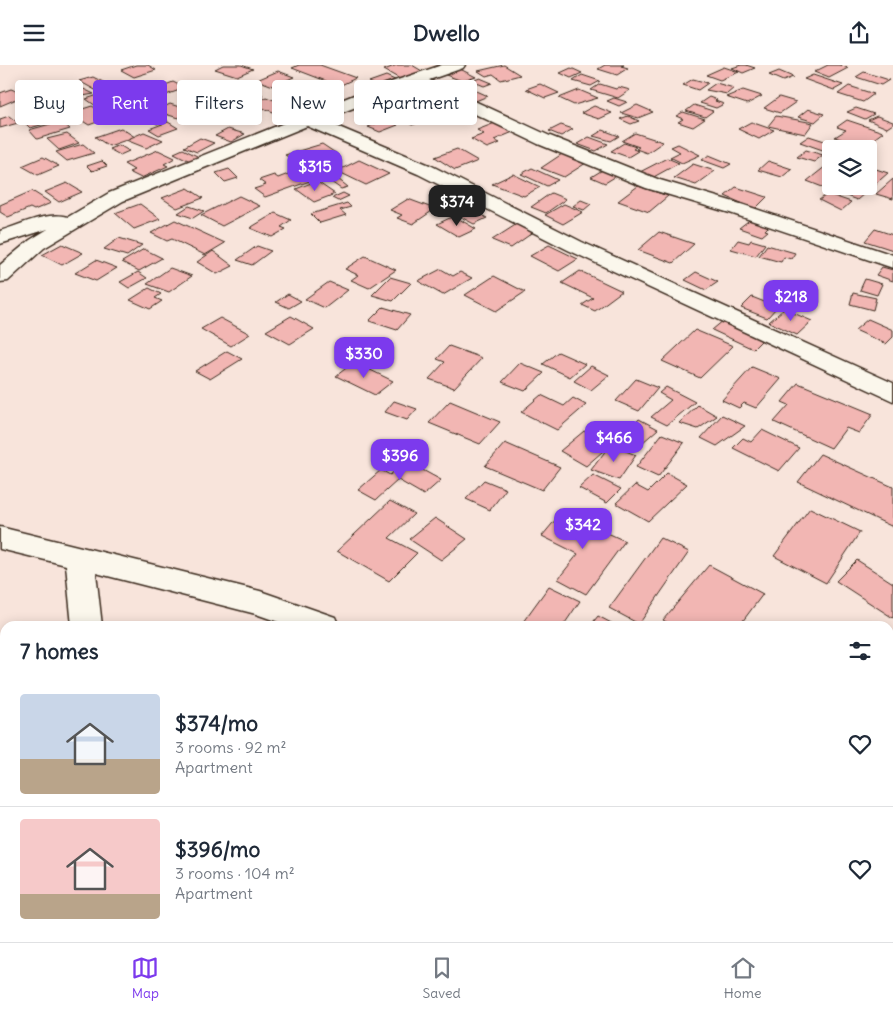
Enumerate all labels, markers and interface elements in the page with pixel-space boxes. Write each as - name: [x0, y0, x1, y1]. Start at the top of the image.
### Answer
- icon: menu: [20, 19, 48, 47]
- text: Dwello: [413, 19, 480, 47]
- icon: share: [845, 19, 873, 47]
- chip: Buy: [15, 80, 83, 125]
- chip: Rent: [93, 80, 167, 125]
- chip: Filters: [177, 80, 262, 125]
- chip: New: [272, 80, 344, 125]
- chip: Apartment: [354, 80, 477, 125]
- map controls: [822, 140, 877, 195]
- button: layers: [822, 140, 877, 195]
- pin: $315: [285, 149, 345, 192]
- text: $315: [298, 156, 332, 176]
- pin: $374: [427, 185, 487, 227]
- text: $374: [440, 191, 474, 211]
- pin: $218: [761, 279, 821, 322]
- text: $218: [774, 286, 808, 306]
- pin: $330: [334, 337, 394, 379]
- text: $330: [345, 343, 383, 363]
- pin: $466: [584, 421, 644, 463]
- text: $466: [596, 427, 632, 447]
- pin: $396: [370, 439, 430, 481]
- text: $396: [382, 445, 418, 465]
- pin: $342: [553, 507, 613, 550]
- text: $342: [565, 514, 601, 534]
- icon: filters: [846, 637, 874, 665]
- text: 7 homes: [20, 638, 99, 665]
- text: $374/mo: [175, 710, 258, 737]
- icon: home: [60, 714, 120, 774]
- icon: heart: [846, 730, 874, 758]
- text: 3 rooms · 92 m²: [175, 737, 287, 757]
- text: Apartment: [175, 757, 253, 777]
- text: $396/mo: [175, 836, 260, 863]
- icon: home: [60, 839, 120, 899]
- icon: heart: [846, 855, 874, 883]
- text: 3 rooms · 104 m²: [175, 863, 295, 883]
- text: Apartment: [175, 883, 253, 903]
- tab: Map: [131, 954, 159, 1002]
- tab: Saved: [422, 954, 461, 1002]
- tab: Home: [724, 954, 761, 1002]

